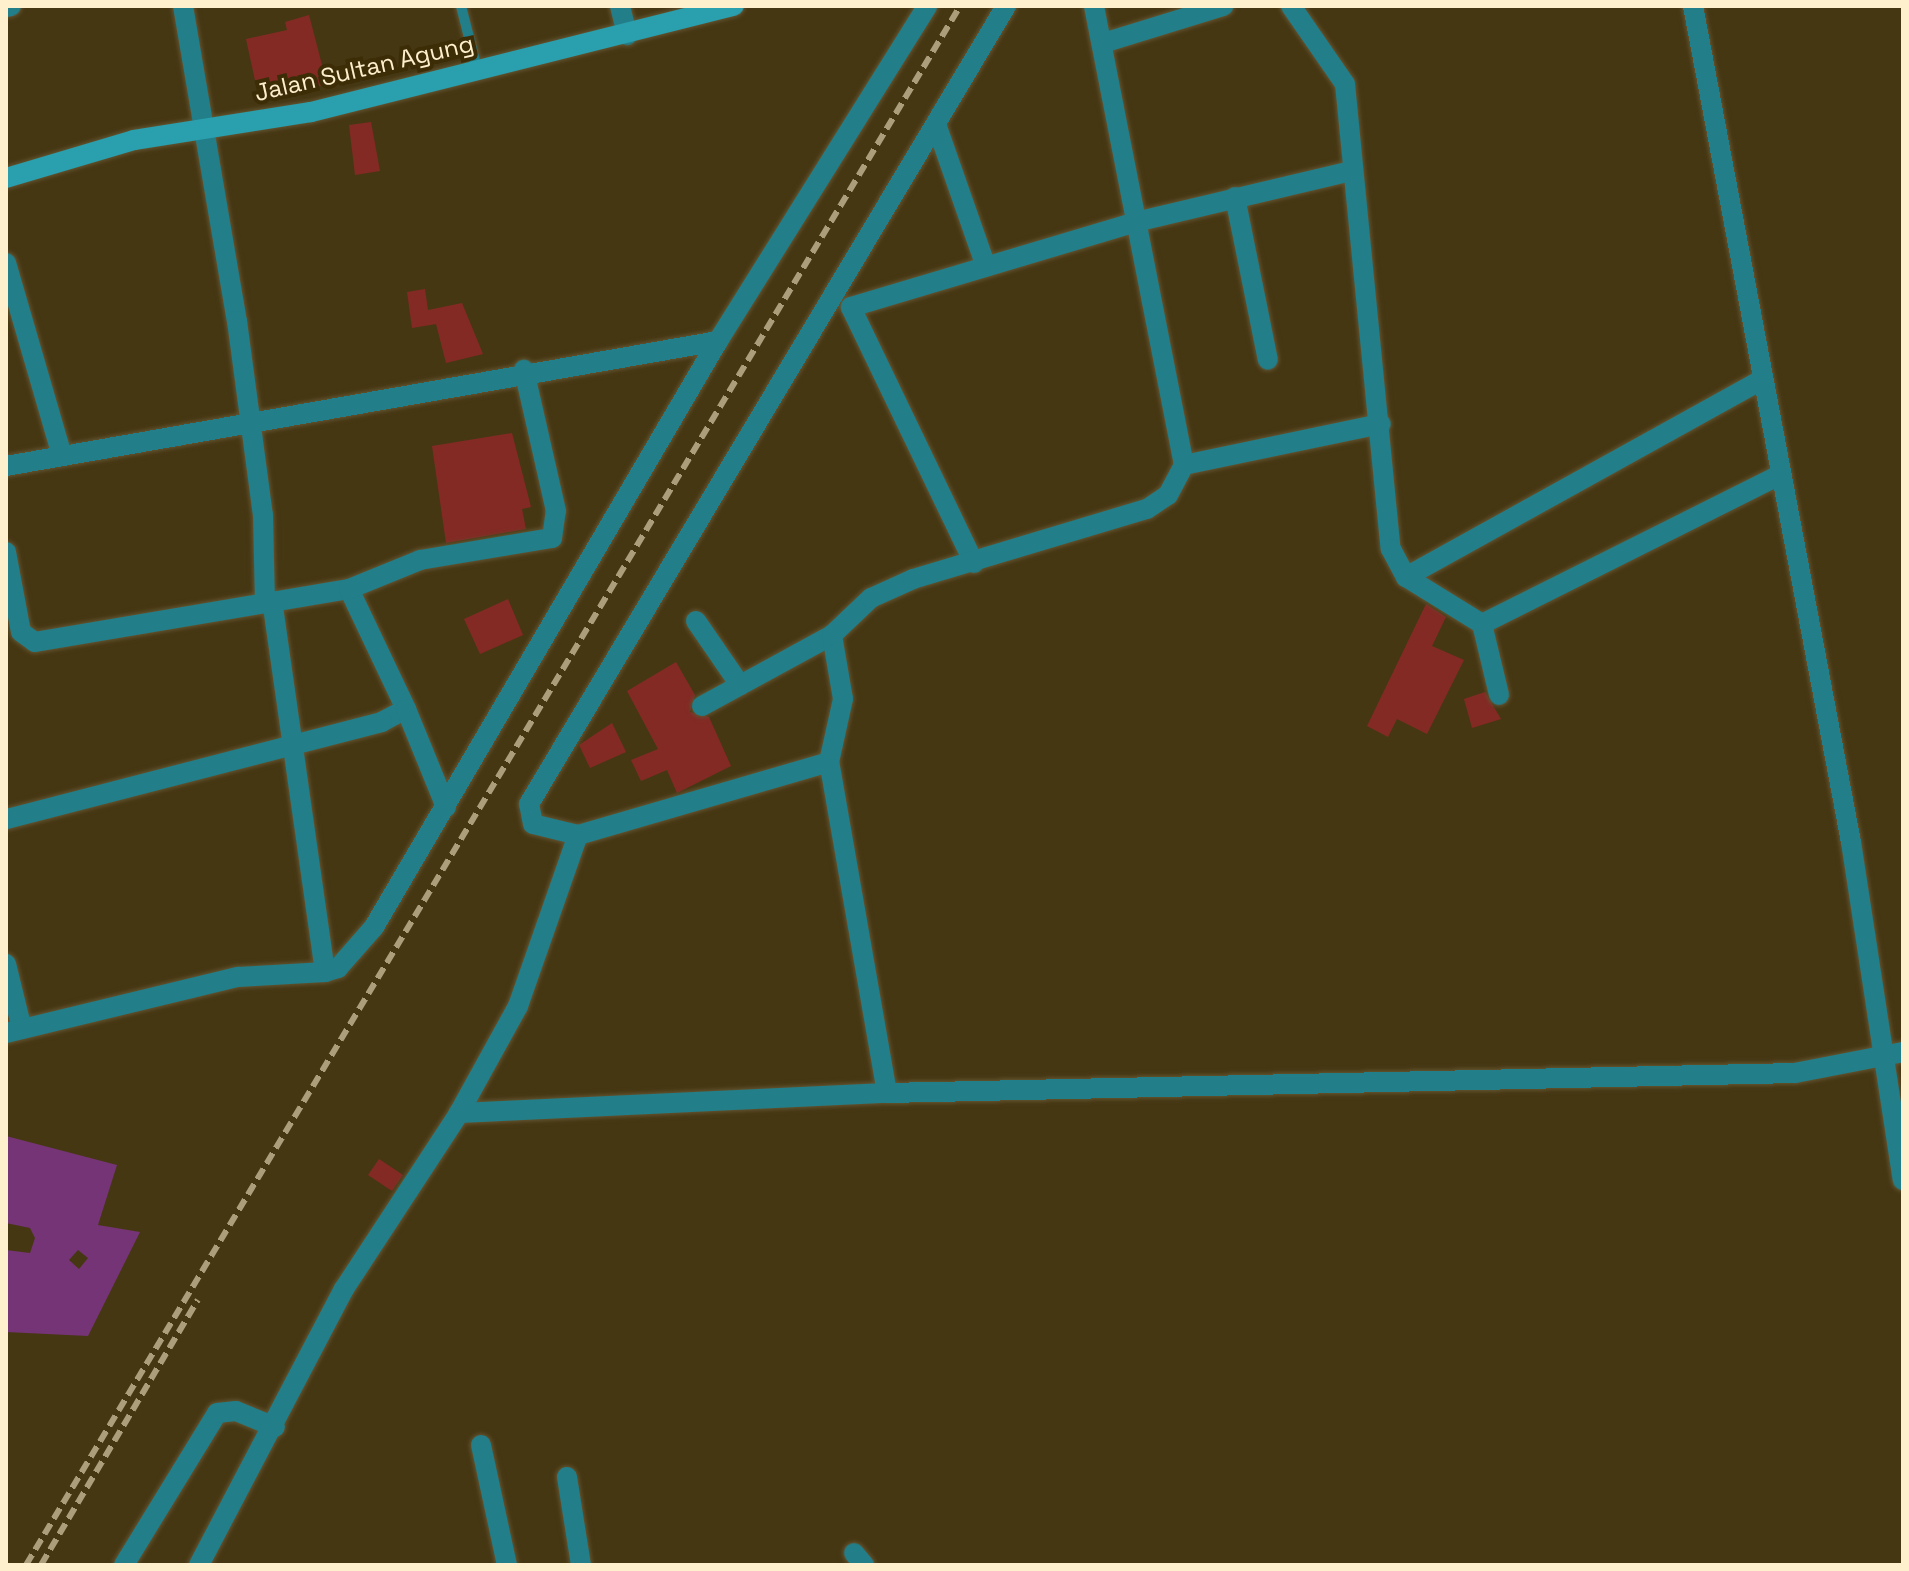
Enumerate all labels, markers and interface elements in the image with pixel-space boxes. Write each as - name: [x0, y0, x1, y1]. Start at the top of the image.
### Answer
- street label: Jalan Sultan Agung: [251, 29, 477, 107]

